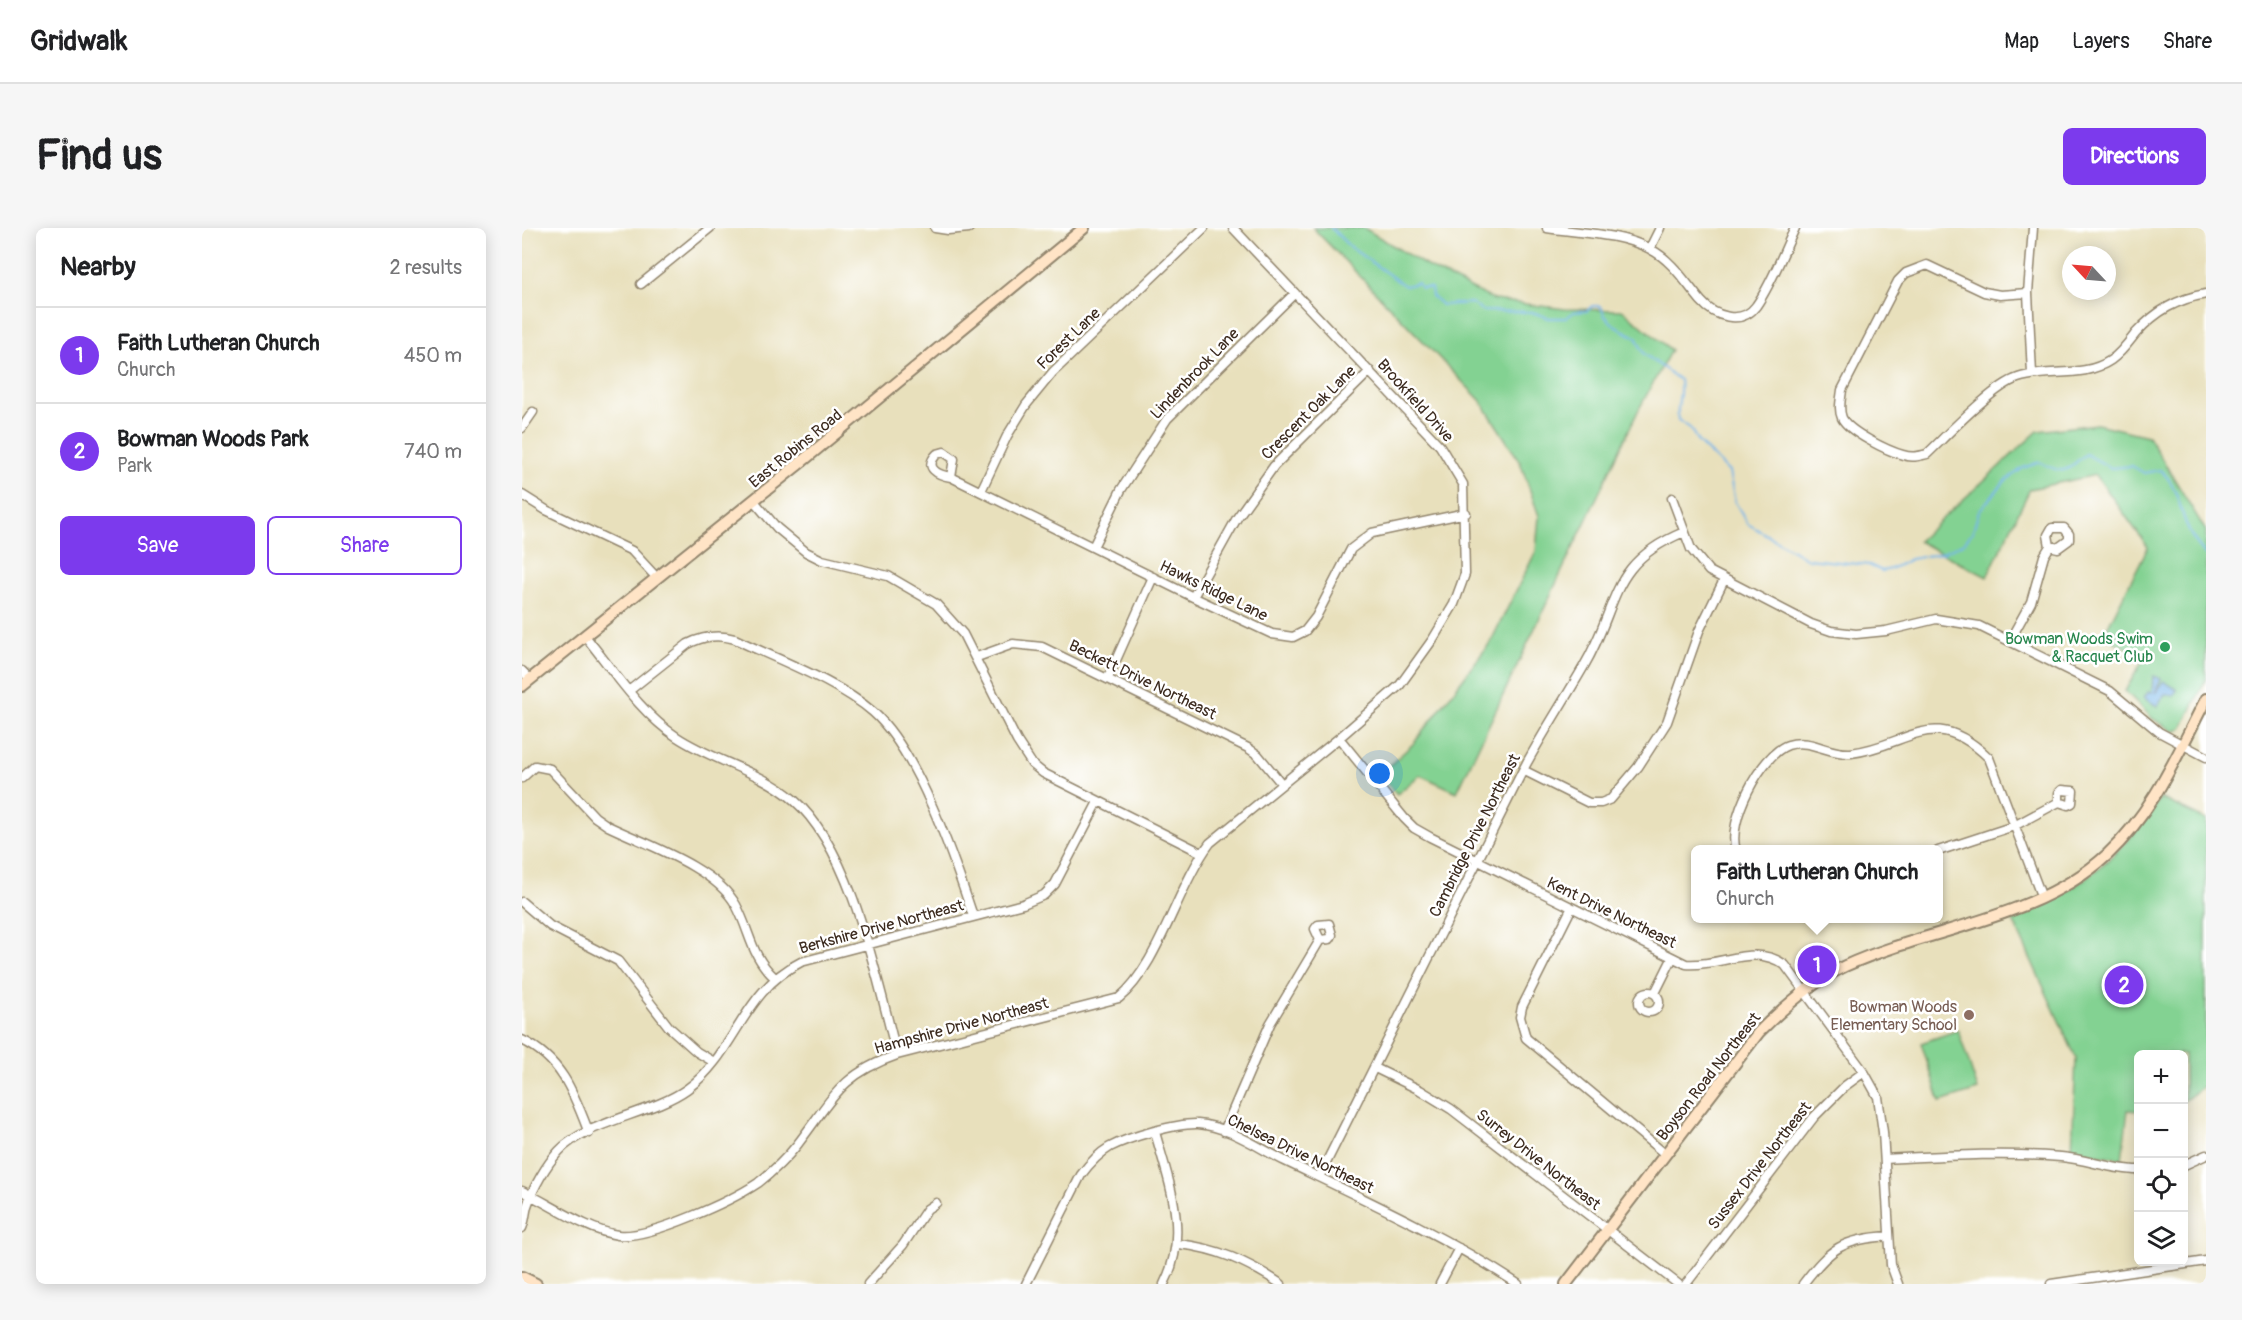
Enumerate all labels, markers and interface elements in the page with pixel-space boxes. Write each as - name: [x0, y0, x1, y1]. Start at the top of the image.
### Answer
- text: Gridwalk: [30, 24, 128, 59]
- text: Map: [2004, 28, 2039, 55]
- text: Layers: [2072, 28, 2130, 55]
- text: Share: [2163, 28, 2212, 55]
- button: Directions: [2063, 128, 2206, 185]
- text: Find us: [36, 130, 162, 182]
- north arrow: [2062, 246, 2116, 300]
- text: Nearby: [60, 251, 136, 283]
- text: 2 results: [390, 255, 462, 280]
- street label: Forest Lane: [1033, 303, 1105, 374]
- street label: Lindenbrook Lane: [1146, 324, 1243, 423]
- text: Faith Lutheran Church: [117, 329, 320, 357]
- text: 1: [76, 343, 83, 368]
- text: 450 m: [404, 343, 462, 368]
- street label: Brookfield Drive: [1373, 355, 1458, 446]
- text: Church: [117, 357, 175, 382]
- street label: Crescent Oak Lane: [1257, 361, 1360, 464]
- street label: East Robins Road: [745, 405, 846, 492]
- text: Bowman Woods Park: [117, 425, 309, 453]
- text: 2: [74, 439, 85, 464]
- text: 740 m: [404, 439, 462, 464]
- text: Park: [117, 453, 152, 478]
- button: Save: [60, 516, 255, 575]
- button: Share: [267, 516, 462, 575]
- street label: Hawks Ridge Lane: [1156, 556, 1271, 626]
- place label: Bowman Woods Swim & Racquet Club: [2005, 629, 2153, 667]
- street label: Beckett Drive Northeast: [1066, 635, 1220, 725]
- marker: Bowman Woods Swim & Racquet Club: [2158, 640, 2172, 654]
- street label: Cambridge Drive Northeast: [1425, 750, 1525, 921]
- your location: [1365, 759, 1394, 788]
- popup: [1691, 845, 1943, 923]
- text: Faith Lutheran Church: [1716, 858, 1918, 886]
- street label: Kent Drive Northeast: [1544, 873, 1680, 953]
- text: Church: [1716, 886, 1774, 911]
- street label: Berkshire Drive Northeast: [797, 895, 966, 959]
- pin: 1: [1798, 942, 1836, 988]
- pin: 2: [2104, 962, 2144, 1008]
- street label: Hampshire Drive Northeast: [872, 993, 1051, 1059]
- place label: Bowman Woods Elementary School: [1831, 997, 1957, 1035]
- street label: Boyson Road Northeast: [1653, 1008, 1765, 1145]
- marker: Bowman Woods Elementary School: [1962, 1008, 1976, 1022]
- map controls: [2134, 1050, 2188, 1266]
- button: +: [2134, 1050, 2188, 1104]
- street label: Sussex Drive Northeast: [1704, 1097, 1816, 1234]
- button: −: [2134, 1104, 2188, 1158]
- street label: Surrey Drive Northeast: [1472, 1105, 1605, 1215]
- street label: Chelsea Drive Northeast: [1224, 1110, 1378, 1198]
- button: locate: [2134, 1158, 2188, 1212]
- button: layers: [2134, 1212, 2188, 1266]

